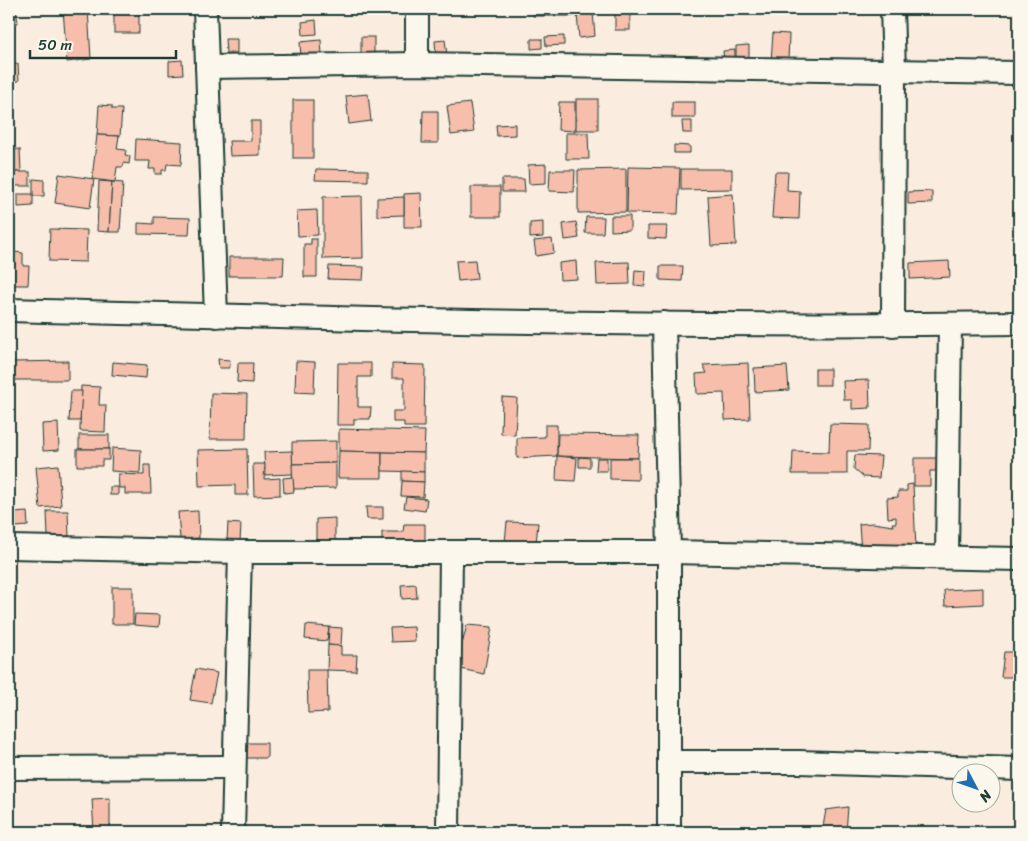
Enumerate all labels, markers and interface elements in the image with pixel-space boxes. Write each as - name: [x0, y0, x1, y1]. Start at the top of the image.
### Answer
- scale bar: [30, 28, 176, 60]
- text: 50 m: [38, 32, 73, 58]
- north arrow: [950, 764, 1000, 814]
- text: N: [973, 784, 999, 808]

